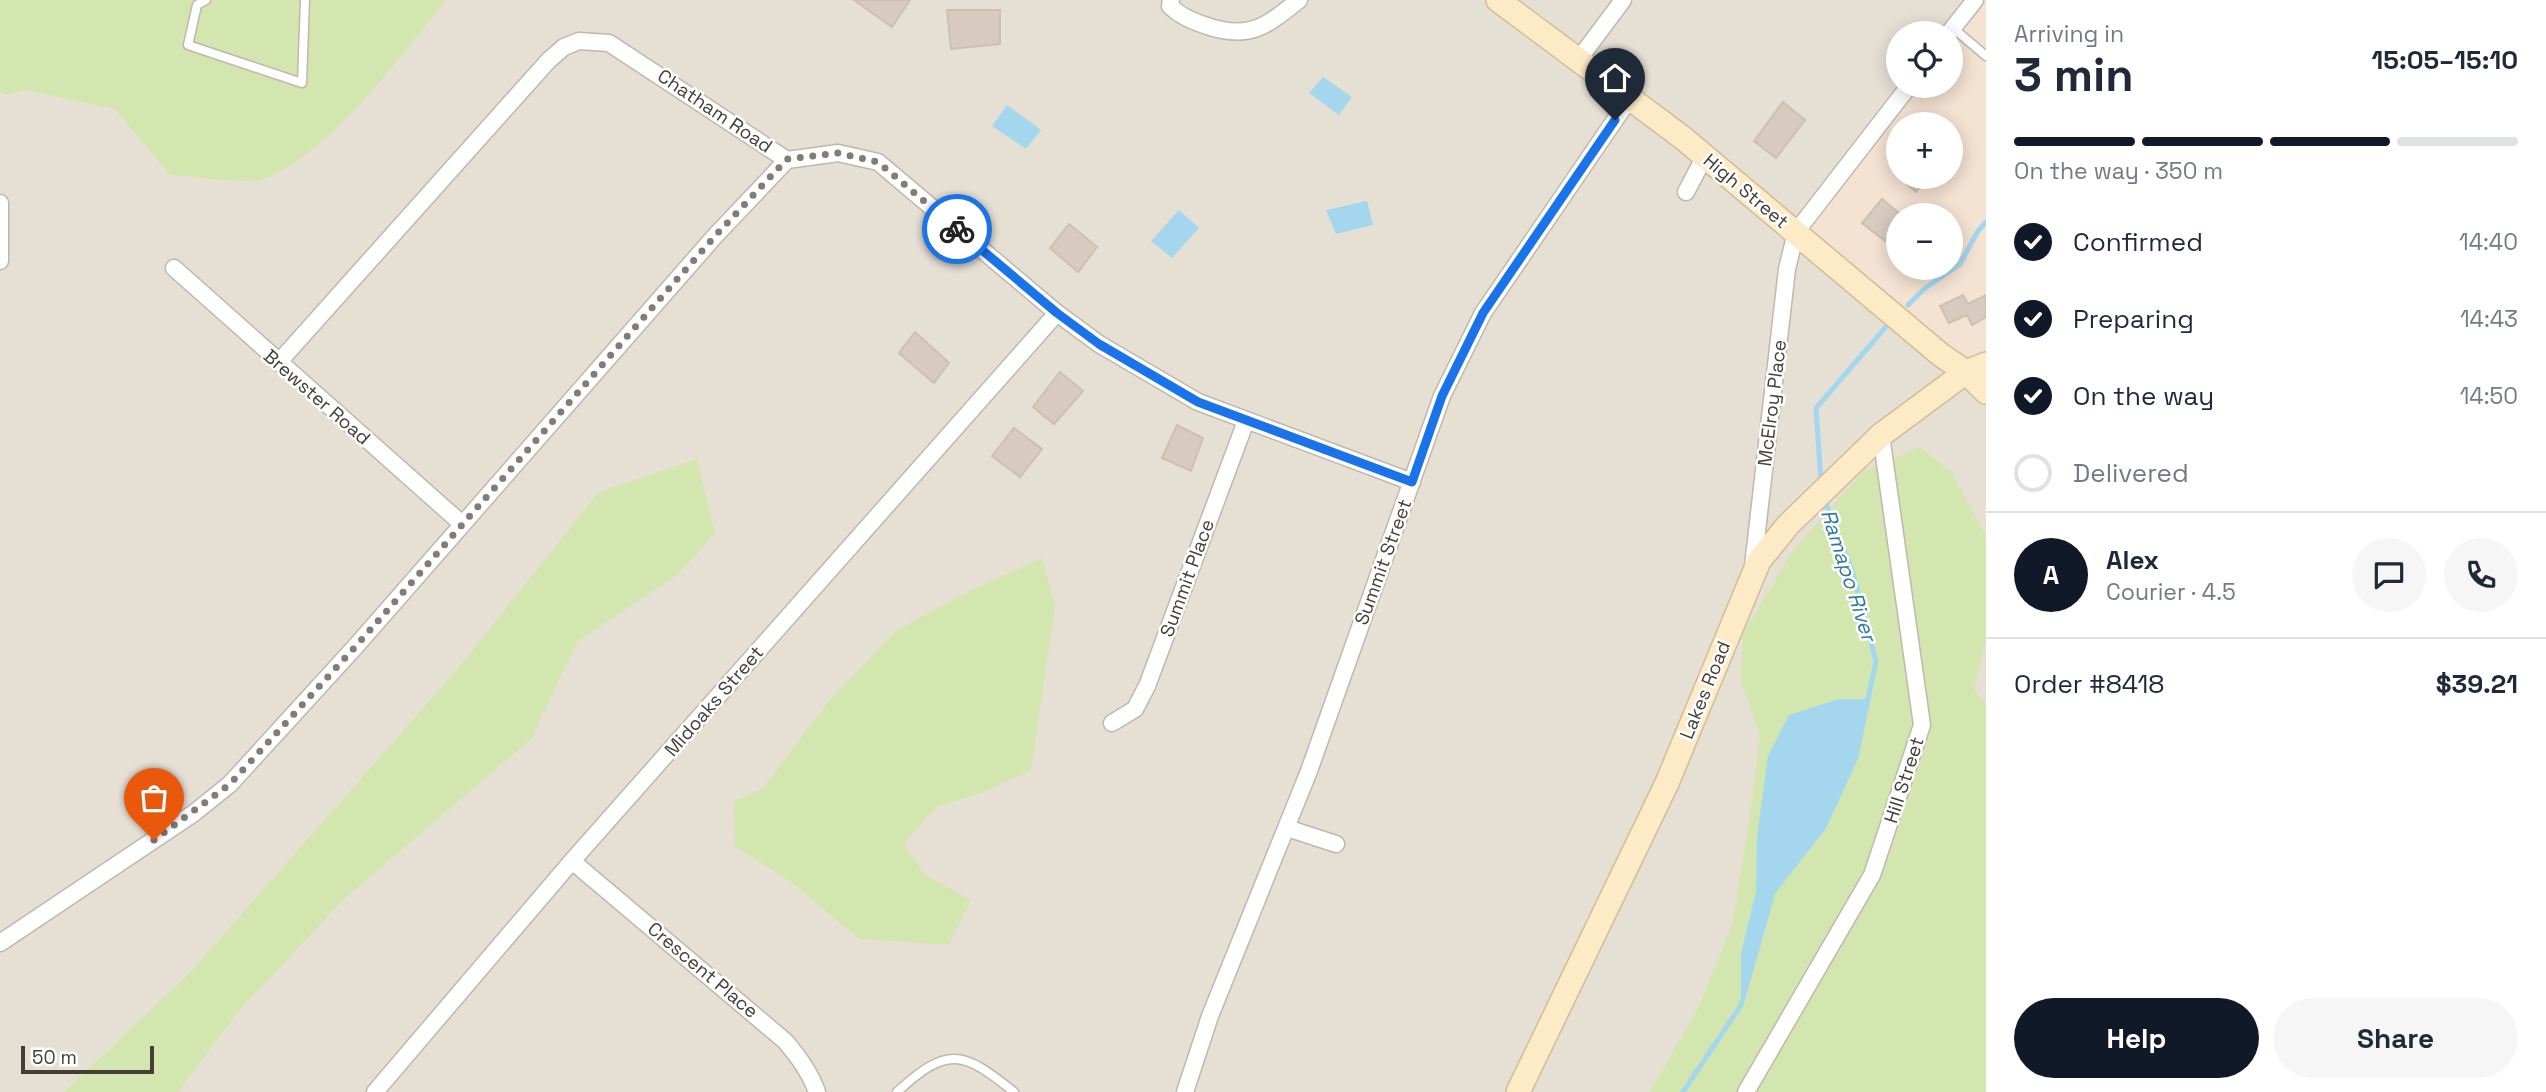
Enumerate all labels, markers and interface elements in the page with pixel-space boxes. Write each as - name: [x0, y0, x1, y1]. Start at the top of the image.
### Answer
- text: Arriving in: [2014, 19, 2124, 49]
- map controls: [1886, 21, 1963, 280]
- button: locate: [1886, 21, 1963, 98]
- text: 15:05–15:10: [2372, 43, 2518, 77]
- text: 3 min: [2014, 46, 2134, 104]
- pin: [1585, 48, 1645, 120]
- icon: home: [1596, 59, 1634, 97]
- street label: Chatham Road: [653, 63, 777, 159]
- button: +: [1886, 112, 1963, 189]
- street label: High Street: [1698, 148, 1794, 234]
- text: On the way · 350 m: [2014, 156, 2223, 186]
- courier: [922, 194, 992, 264]
- button: −: [1886, 203, 1963, 280]
- icon: bike: [938, 210, 976, 248]
- icon: check: [2014, 223, 2052, 261]
- text: Confirmed: [2073, 225, 2203, 259]
- text: 14:40: [2459, 227, 2518, 257]
- icon: check: [2014, 300, 2052, 338]
- text: Preparing: [2073, 302, 2194, 336]
- text: 14:43: [2460, 304, 2518, 334]
- street label: McElroy Place: [1752, 338, 1792, 468]
- street label: Brewster Road: [258, 344, 376, 450]
- icon: check: [2014, 377, 2052, 415]
- text: On the way: [2073, 379, 2214, 413]
- text: 14:50: [2460, 381, 2518, 411]
- text: Delivered: [2073, 456, 2189, 490]
- street label: Summit Street: [1349, 496, 1417, 628]
- water label: Ramapo River: [1815, 506, 1884, 646]
- street label: Summit Place: [1154, 516, 1220, 640]
- button: chat: [2352, 538, 2426, 612]
- button: phone: [2444, 538, 2518, 612]
- text: Alex: [2106, 543, 2159, 577]
- text: A: [2043, 558, 2059, 592]
- text: Courier · 4.5: [2106, 577, 2236, 607]
- street label: Lakes Road: [1674, 637, 1736, 743]
- street label: Midoaks Street: [659, 640, 769, 762]
- text: Order #8418: [2014, 667, 2165, 701]
- text: $39.21: [2436, 667, 2518, 701]
- street label: Hill Street: [1878, 734, 1930, 826]
- pin: [124, 768, 184, 840]
- icon: bag: [135, 779, 173, 817]
- street label: Crescent Place: [642, 916, 764, 1024]
- button: Help: [2014, 998, 2259, 1078]
- button: Share: [2273, 998, 2518, 1078]
- scale bar: [21, 1043, 154, 1075]
- text: 50 m: [32, 1045, 77, 1070]

